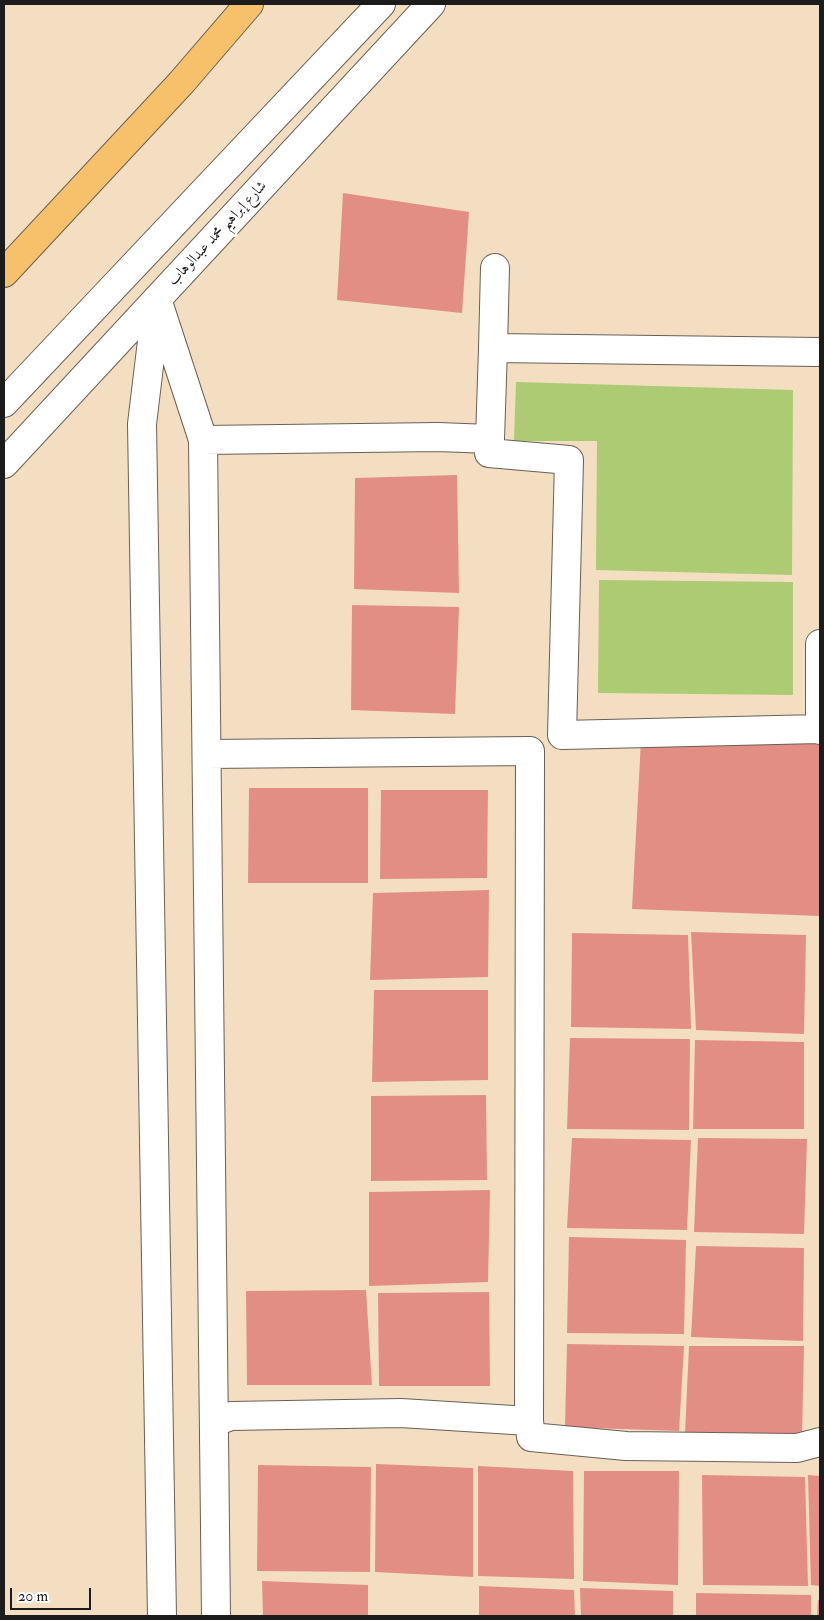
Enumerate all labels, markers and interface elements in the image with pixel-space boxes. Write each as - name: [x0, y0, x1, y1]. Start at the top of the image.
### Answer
- street label: شارع إبراهيم محمد عبدالوهاب: [165, 178, 271, 290]
- scale bar: [12, 1578, 94, 1610]
- text: 20 m: [18, 1587, 48, 1606]

